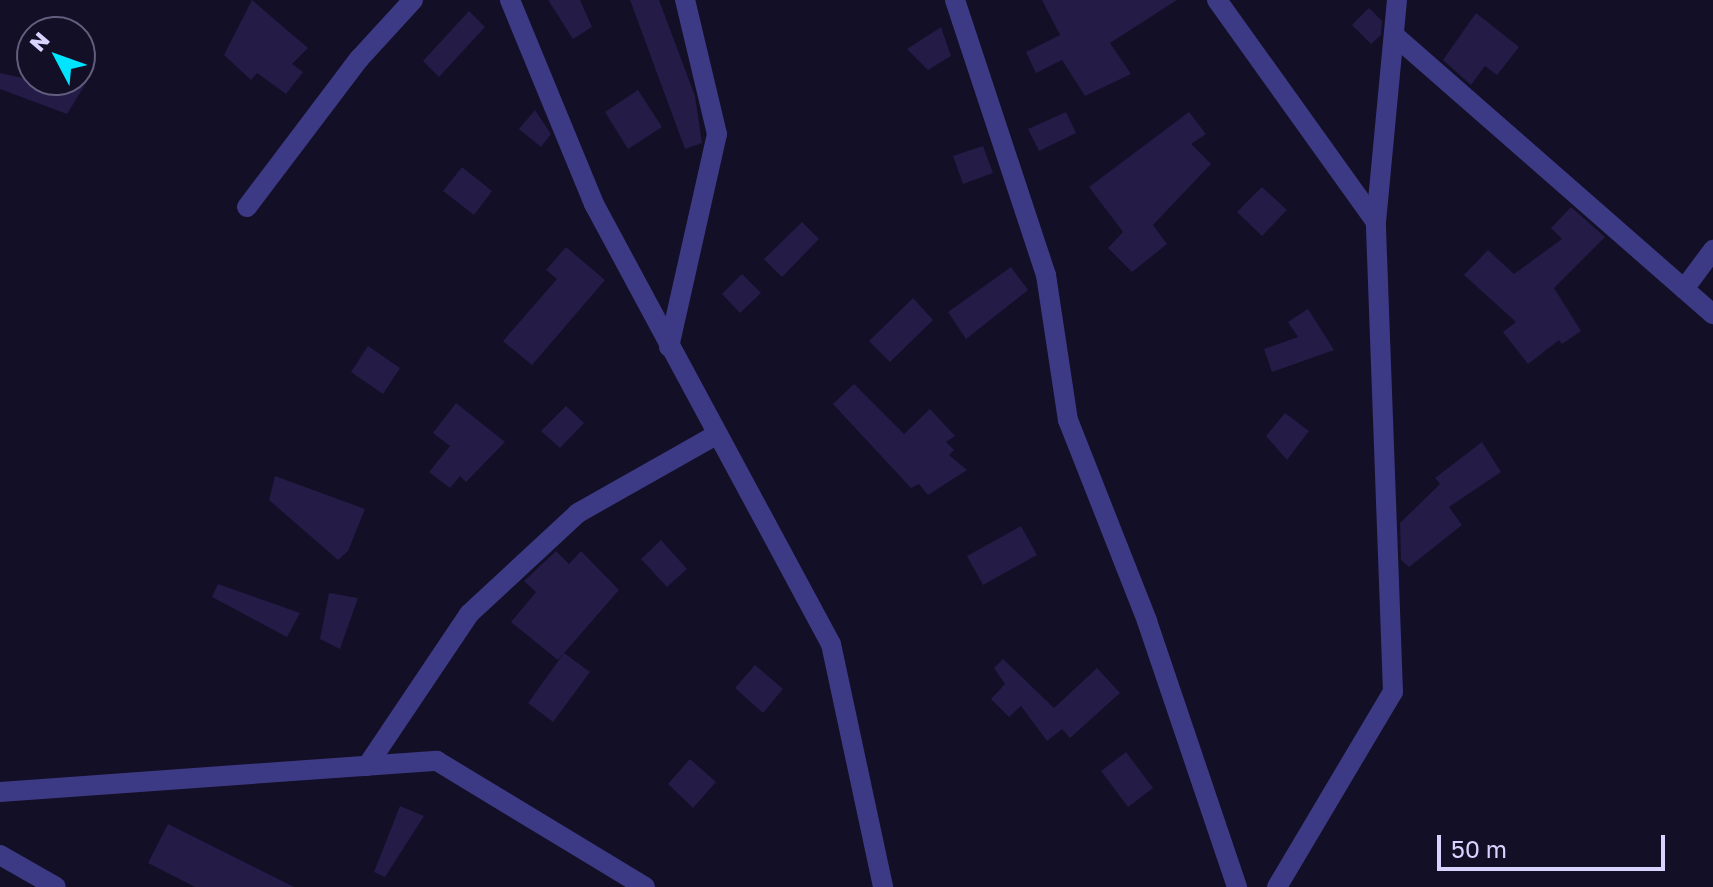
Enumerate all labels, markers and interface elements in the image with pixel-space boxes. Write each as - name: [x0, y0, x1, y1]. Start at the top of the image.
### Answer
- north arrow: [16, 16, 96, 96]
- text: N: [23, 26, 55, 56]
- scale bar: [1441, 819, 1669, 869]
- text: 50 m: [1451, 834, 1507, 863]

